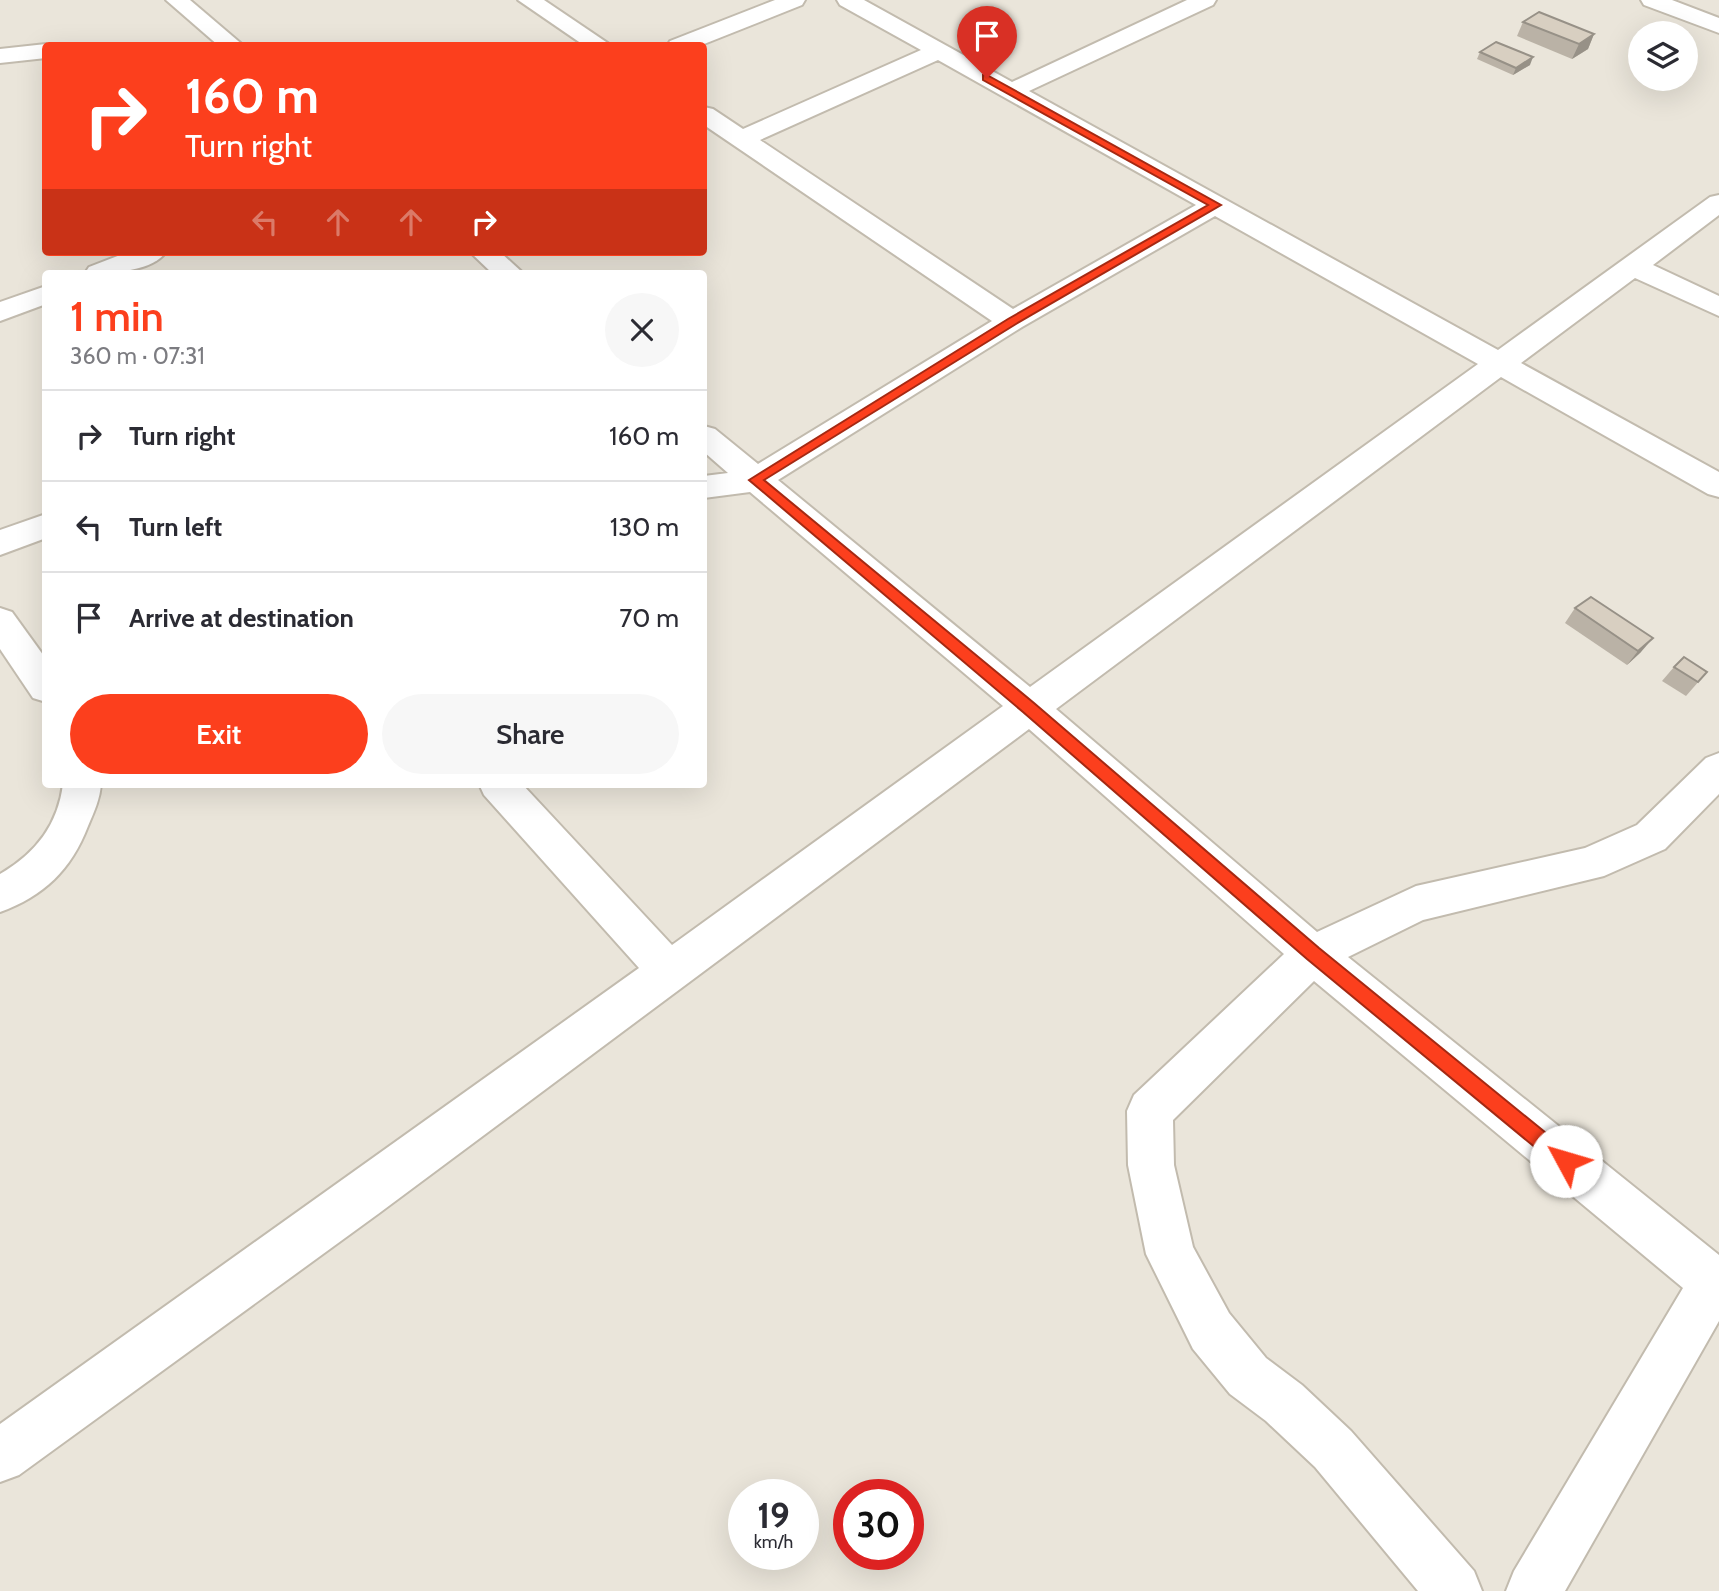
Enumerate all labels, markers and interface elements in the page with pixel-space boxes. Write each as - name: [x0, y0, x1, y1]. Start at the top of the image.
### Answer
- pin: [957, 6, 1017, 78]
- icon: arrive: [968, 17, 1006, 55]
- map controls: [1628, 21, 1698, 91]
- button: layers: [1628, 21, 1698, 91]
- text: 160 m: [185, 66, 319, 125]
- icon: right: [70, 70, 161, 161]
- text: Turn right: [185, 126, 312, 165]
- icon: left: [246, 203, 284, 241]
- icon: ahead: [319, 203, 357, 241]
- icon: ahead: [392, 203, 430, 241]
- icon: right: [465, 203, 503, 241]
- text: 1 min: [70, 290, 164, 342]
- button: close: [605, 293, 679, 367]
- text: 360 m · 07:31: [70, 342, 205, 370]
- icon: right: [70, 417, 108, 455]
- text: Turn right: [129, 420, 235, 452]
- text: 160 m: [609, 420, 679, 452]
- icon: left: [70, 508, 108, 546]
- text: Turn left: [129, 511, 222, 543]
- text: 130 m: [610, 511, 679, 543]
- icon: arrive: [70, 599, 108, 637]
- text: Arrive at destination: [129, 602, 354, 634]
- text: 70 m: [619, 602, 679, 634]
- button: Exit: [70, 694, 368, 774]
- button: Share: [382, 694, 679, 774]
- position arrow: [1529, 1124, 1603, 1198]
- speed limit sign: 30: [833, 1479, 924, 1570]
- text: 19: [757, 1494, 790, 1537]
- text: km/h: [754, 1531, 793, 1553]

